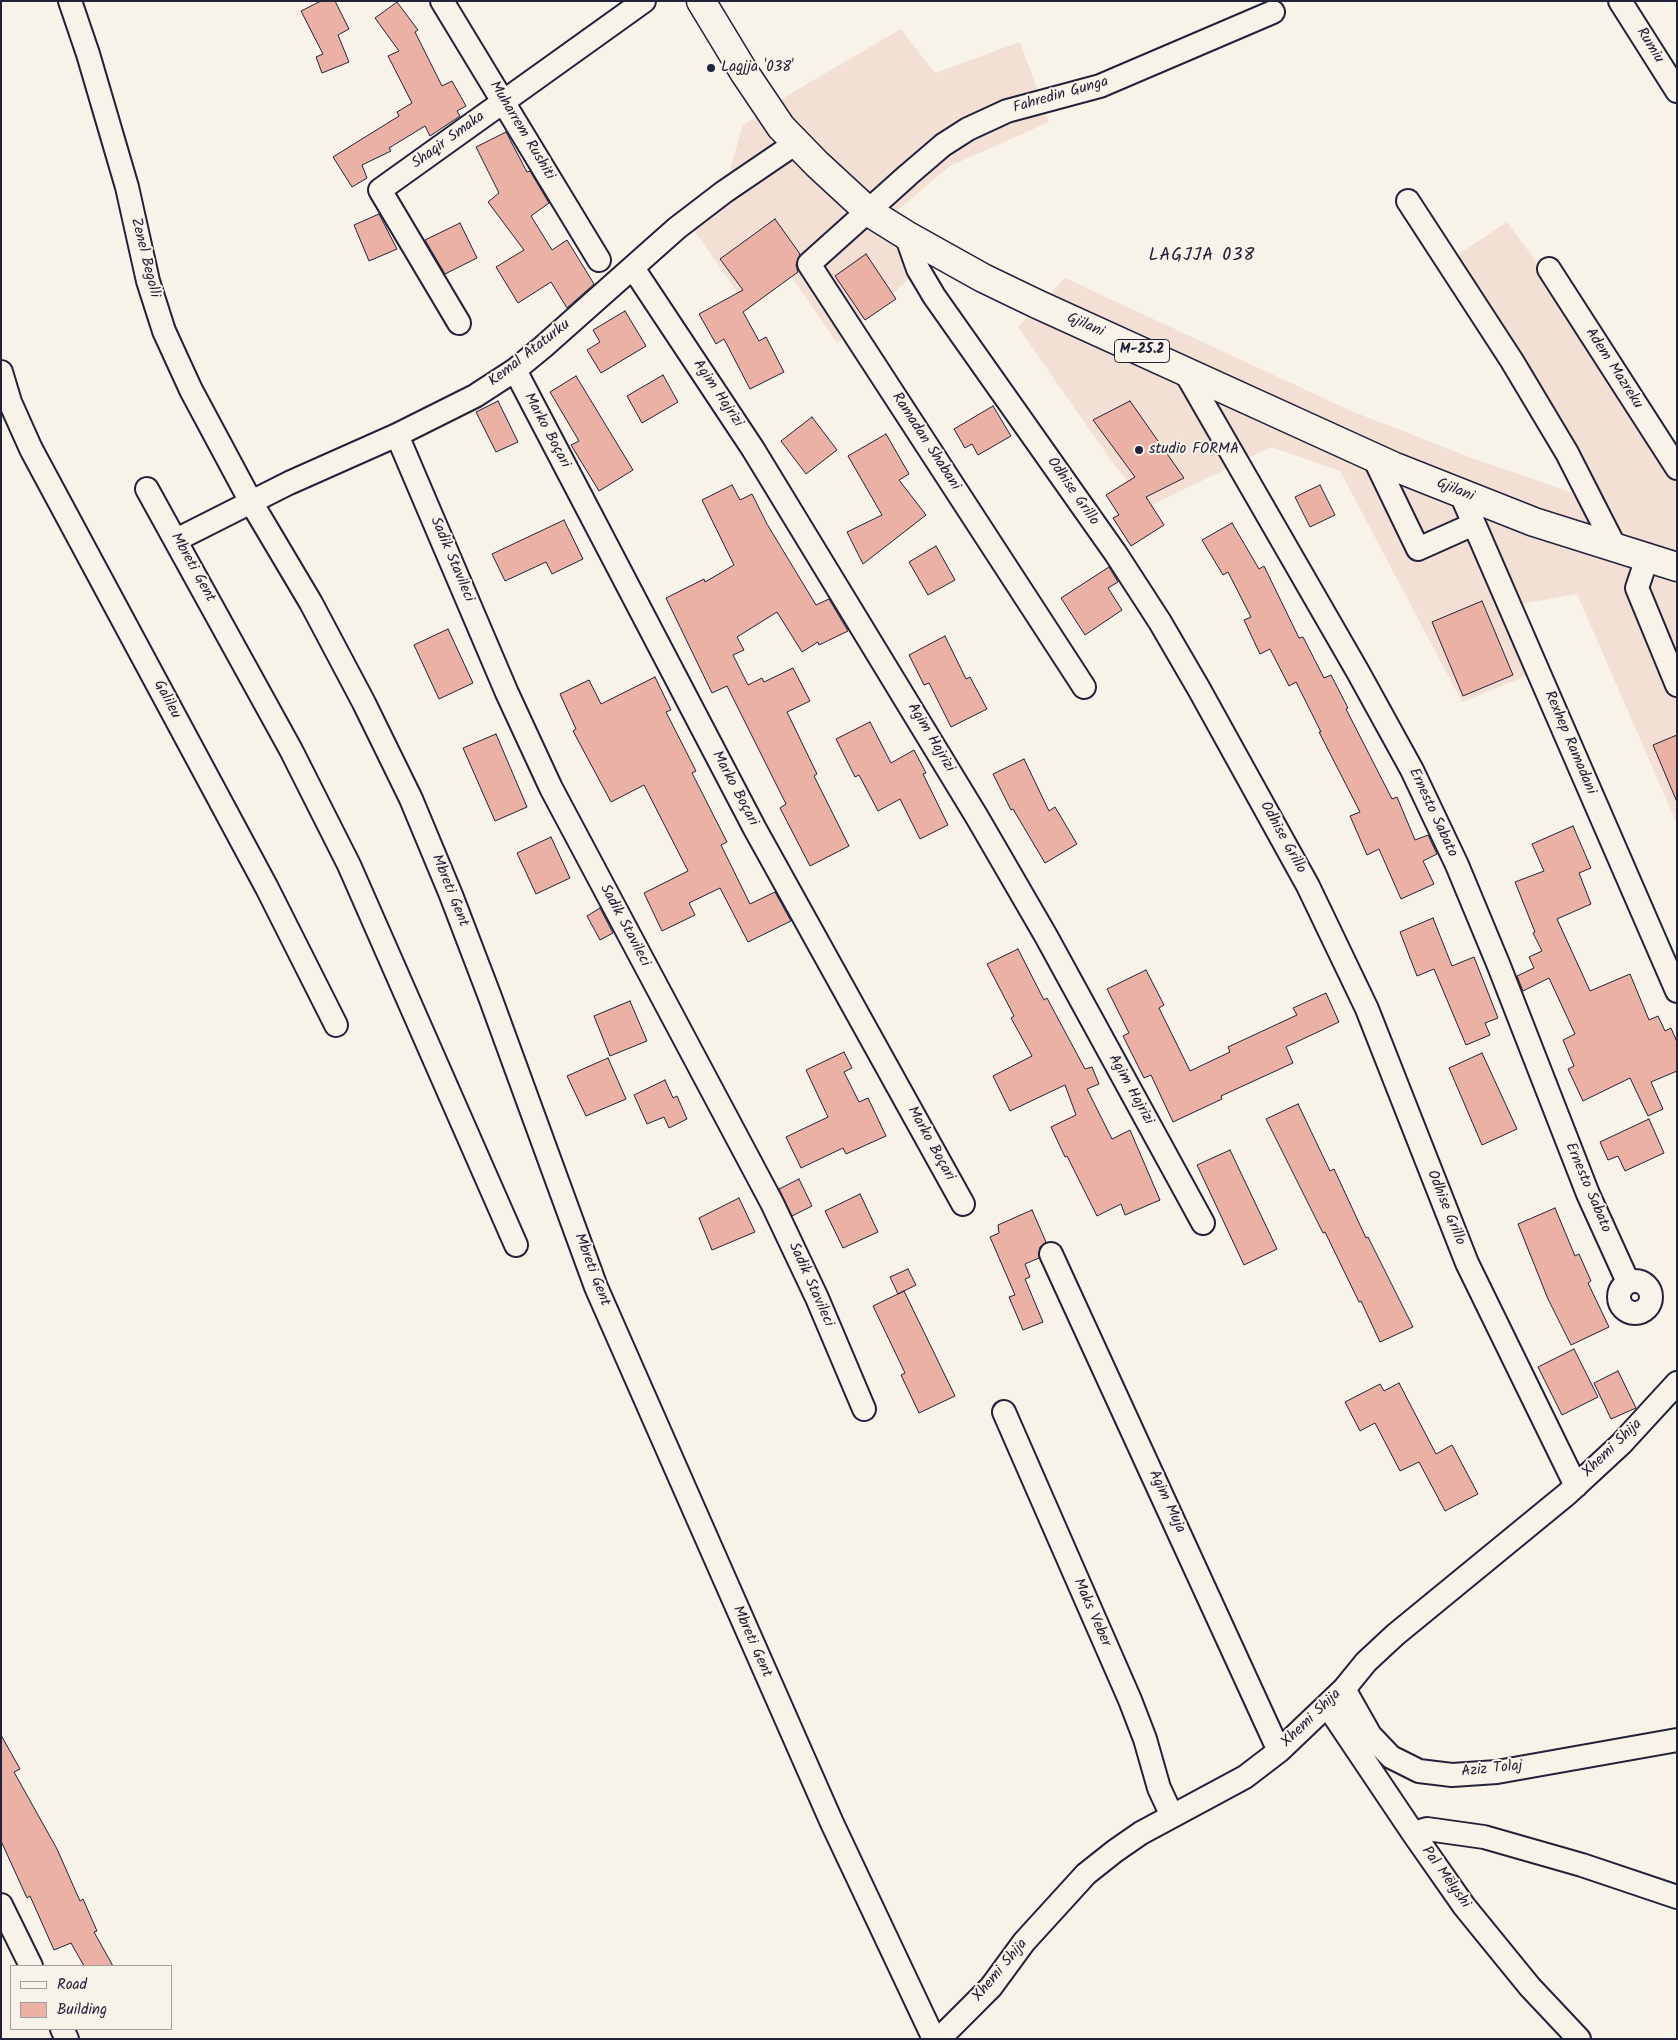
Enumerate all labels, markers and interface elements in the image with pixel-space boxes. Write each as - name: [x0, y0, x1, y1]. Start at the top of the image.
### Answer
- street label: Rumiu: [1631, 25, 1667, 67]
- place label: Lagjja '038': [721, 59, 793, 77]
- marker: Lagjja '038': [705, 62, 717, 74]
- street label: Fahredin Gunga: [1011, 74, 1111, 118]
- street label: Muharrem Rushiti: [484, 78, 558, 184]
- street label: Shaqir Smaka: [409, 109, 489, 173]
- street label: Zenel Begolli: [125, 216, 163, 300]
- district label: LAGJJA 038: [1147, 246, 1257, 268]
- street label: Gjilani: [1064, 310, 1106, 342]
- street label: Kemal Ataturku: [486, 317, 574, 391]
- street label: Adem Mazreku: [1580, 325, 1646, 413]
- road number: M-25.2: [1114, 340, 1170, 362]
- street label: Agim Hajrizi: [688, 357, 746, 431]
- street label: Marko Boçari: [519, 390, 573, 472]
- street label: Ramadan Shabani: [887, 390, 963, 494]
- place label: studio FORMA: [1149, 441, 1239, 459]
- marker: studio FORMA: [1133, 444, 1145, 456]
- street label: Odhise Grillo: [1042, 454, 1102, 530]
- street label: Gjilani: [1434, 475, 1476, 507]
- street label: Sadik Stavileci: [425, 515, 477, 605]
- street label: Mbreti Gent: [166, 530, 218, 606]
- street label: Galileu: [148, 678, 184, 722]
- street label: Rexhep Ramadani: [1539, 689, 1599, 797]
- street label: Agim Hajrizi: [902, 700, 958, 776]
- street label: Marko Boçari: [707, 748, 761, 830]
- street label: Ernesto Sabato: [1404, 766, 1460, 860]
- street label: Odhise Grillo: [1255, 799, 1309, 877]
- street label: Mbreti Gent: [426, 852, 472, 930]
- street label: Sadik Stavileci: [595, 882, 653, 970]
- street label: Agim Hajrizi: [1103, 1052, 1157, 1128]
- street label: Marko Boçari: [902, 1104, 958, 1184]
- street label: Ernesto Sabato: [1560, 1140, 1614, 1236]
- street label: Odhise Grillo: [1422, 1168, 1468, 1248]
- street label: Mbreti Gent: [569, 1231, 613, 1309]
- street label: Sadik Stavileci: [783, 1240, 837, 1330]
- street label: Xhemi Shija: [1579, 1416, 1647, 1482]
- street label: Agim Muja: [1144, 1468, 1188, 1536]
- street label: Maks Veber: [1068, 1576, 1114, 1650]
- street label: Mbreti Gent: [727, 1603, 775, 1681]
- street label: Xhemi Shija: [1278, 1686, 1346, 1752]
- street label: Aziz Tolaj: [1461, 1758, 1523, 1782]
- street label: Pal Mëlyshi: [1417, 1844, 1473, 1912]
- street label: Xhemi Shija: [970, 1936, 1032, 2006]
- legend: [10, 1965, 172, 2030]
- text: Road: [57, 1973, 87, 1997]
- text: Building: [57, 1998, 107, 2022]

